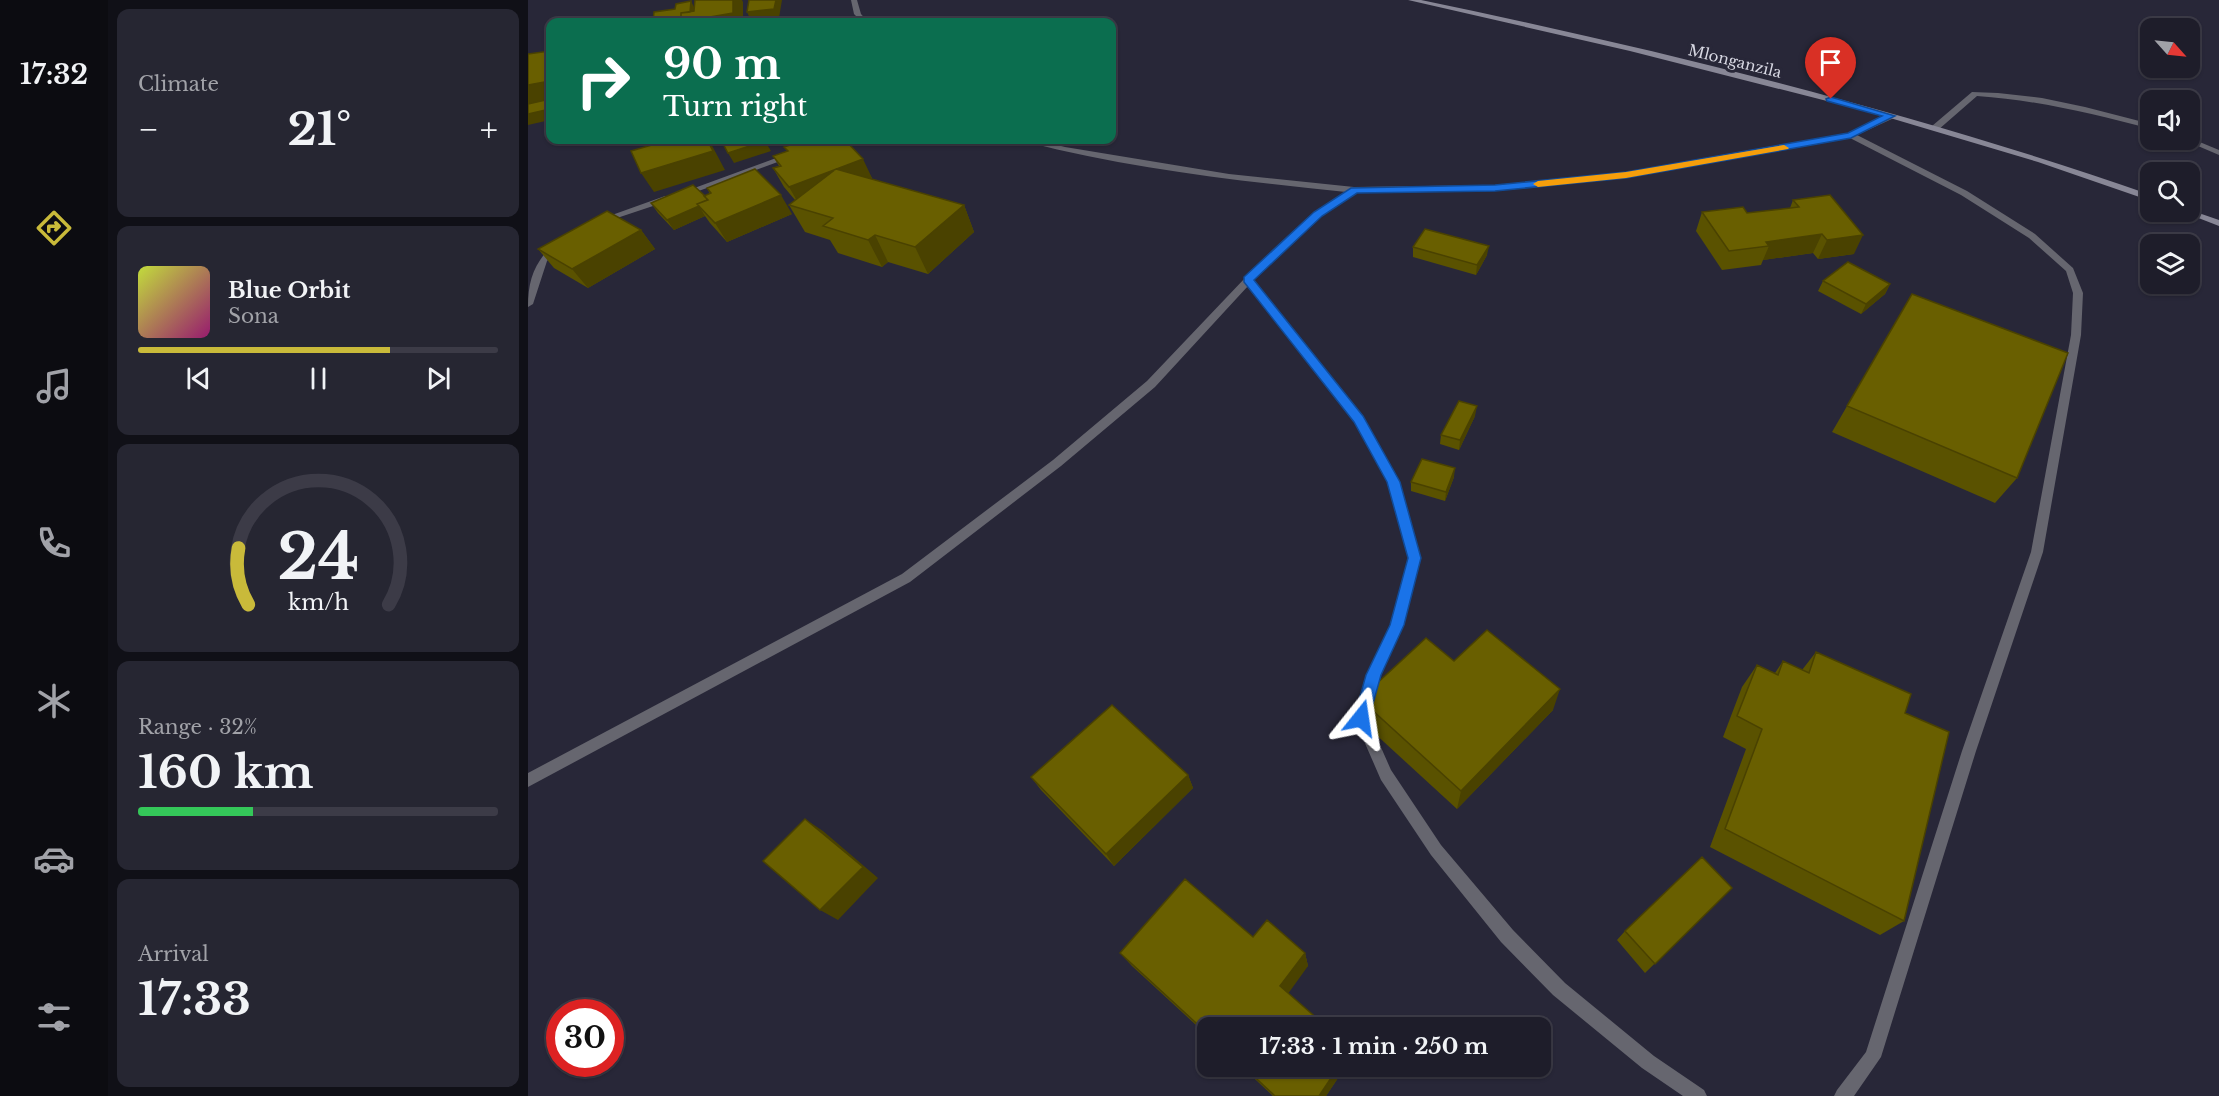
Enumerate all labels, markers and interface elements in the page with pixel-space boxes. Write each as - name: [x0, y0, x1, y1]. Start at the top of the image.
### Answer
- north arrow: [2140, 18, 2200, 78]
- map controls: [2140, 18, 2200, 294]
- pin: [1805, 37, 1856, 99]
- text: 90 m: [663, 38, 781, 90]
- street label: Mlonganzila: [1686, 40, 1784, 82]
- icon: right: [564, 42, 642, 120]
- icon: arrive: [1814, 46, 1847, 79]
- text: 17:32: [20, 58, 88, 91]
- text: Climate: [138, 72, 219, 96]
- text: Turn right: [663, 90, 807, 123]
- button: sound: [2140, 90, 2200, 150]
- text: 21°: [287, 101, 351, 157]
- text: −: [138, 109, 159, 150]
- text: +: [480, 109, 498, 150]
- button: search: [2140, 162, 2200, 222]
- icon: directions: [33, 207, 75, 249]
- button: layers: [2140, 234, 2200, 294]
- text: Blue Orbit: [228, 277, 350, 304]
- text: Sona: [228, 304, 279, 328]
- icon: previous: [182, 362, 215, 395]
- icon: pause: [302, 362, 335, 395]
- icon: next: [422, 362, 455, 395]
- icon: music: [33, 365, 75, 407]
- text: 24: [277, 518, 359, 596]
- icon: phone: [33, 522, 75, 564]
- text: km/h: [288, 589, 349, 616]
- icon: climate: [33, 680, 75, 722]
- position arrow: [1329, 686, 1393, 750]
- text: Range · 32%: [138, 715, 257, 739]
- text: 160 km: [138, 744, 314, 800]
- icon: car: [33, 838, 75, 880]
- text: Arrival: [138, 942, 209, 966]
- text: 17:33: [138, 971, 251, 1027]
- icon: filters: [33, 996, 75, 1038]
- speed limit sign: 30: [546, 999, 624, 1077]
- text: 17:33 · 1 min · 250 m: [1260, 1033, 1488, 1060]

